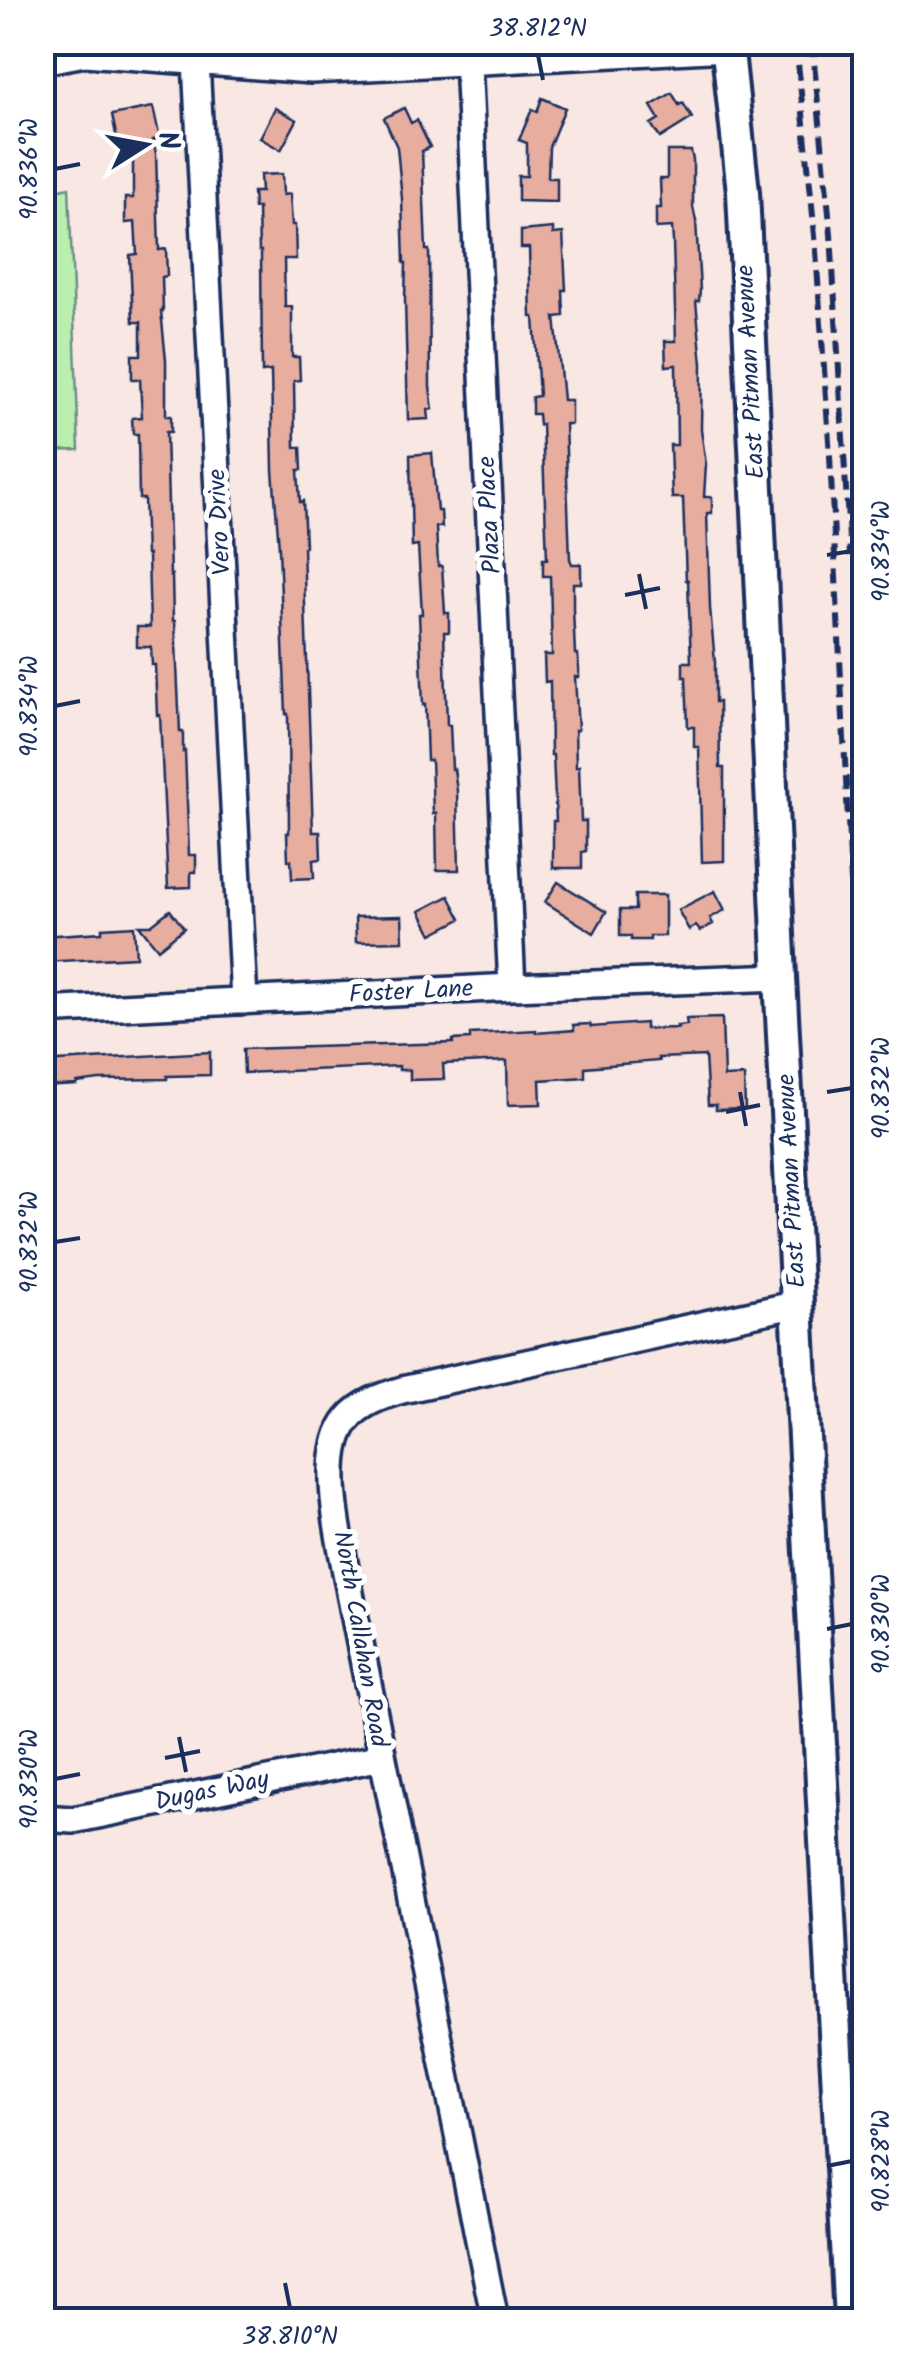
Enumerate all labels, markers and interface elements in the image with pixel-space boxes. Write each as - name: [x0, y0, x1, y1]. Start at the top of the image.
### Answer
- text: 38.812°N: [489, 9, 587, 49]
- north arrow: [95, 95, 195, 195]
- text: 90.836°W: [10, 118, 50, 220]
- text: N: [143, 128, 191, 154]
- street label: East Pitman Avenue: [725, 264, 777, 480]
- street label: Plaza Place: [467, 455, 513, 575]
- street label: Vero Drive: [197, 468, 243, 576]
- text: 90.834°W: [862, 500, 902, 602]
- text: 90.834°W: [10, 655, 50, 757]
- street label: Foster Lane: [348, 969, 474, 1015]
- text: 90.832°W: [862, 1037, 902, 1139]
- street label: East Pitman Avenue: [766, 1073, 818, 1289]
- text: 90.832°W: [10, 1191, 50, 1293]
- street label: North Callahan Road: [321, 1528, 399, 1752]
- text: 90.830°W: [862, 1574, 902, 1674]
- text: 90.830°W: [10, 1729, 50, 1829]
- street label: Dugas Way: [151, 1759, 273, 1823]
- text: 90.828°W: [862, 2109, 902, 2213]
- text: 38.810°N: [242, 2317, 338, 2357]

